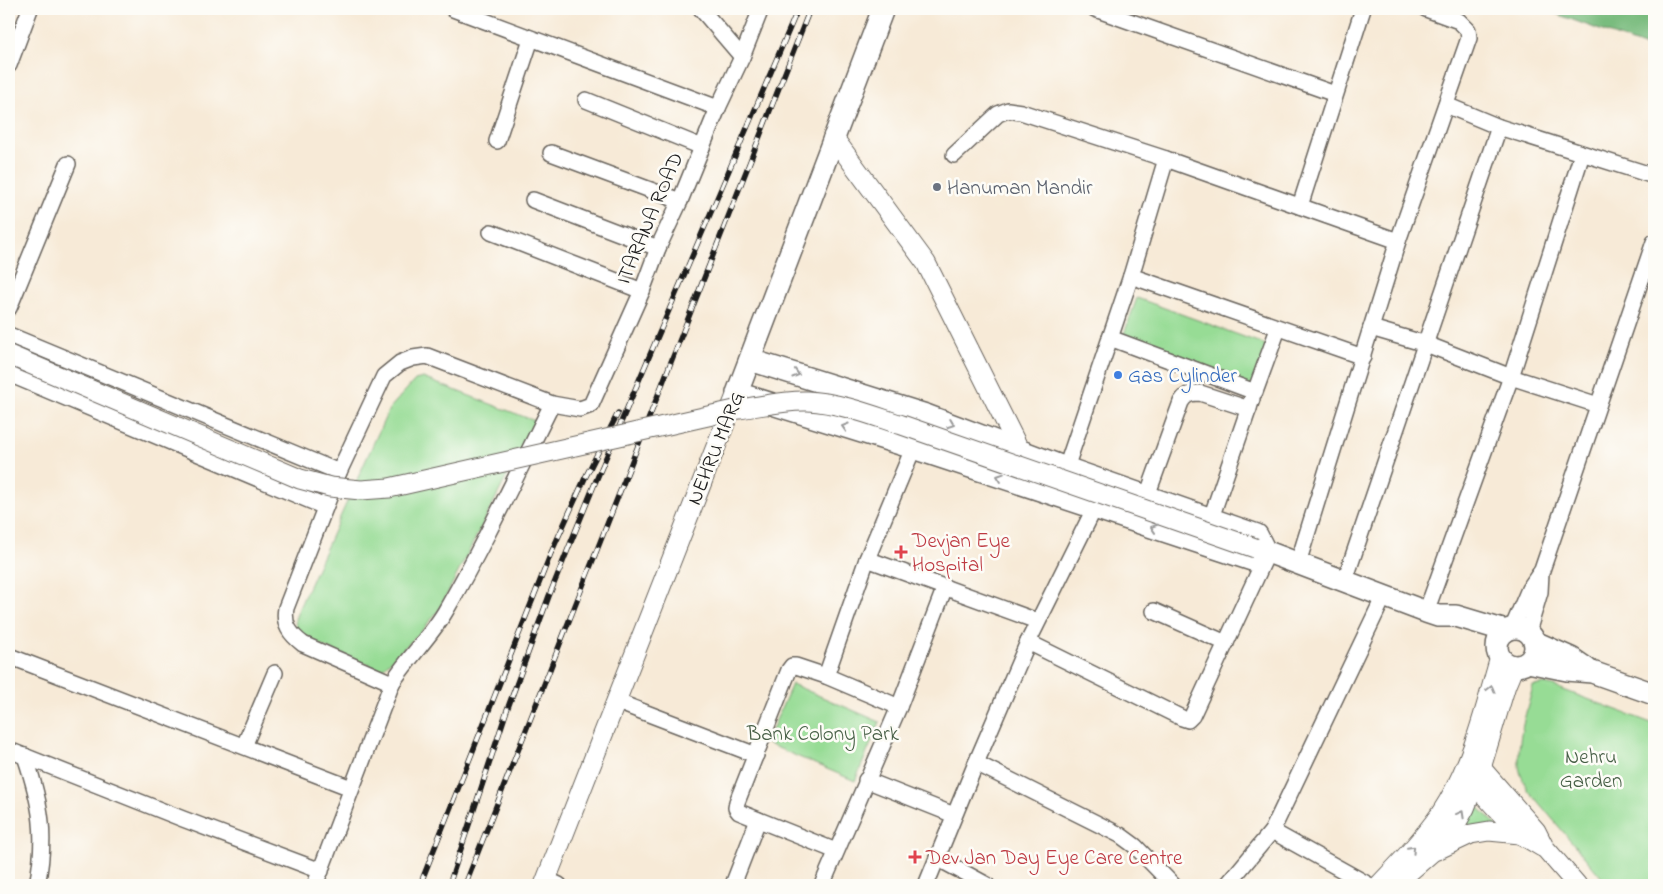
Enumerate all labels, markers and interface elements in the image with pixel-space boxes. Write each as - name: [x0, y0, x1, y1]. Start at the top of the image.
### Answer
- street label: ITARANA ROAD: [610, 148, 692, 289]
- place label: Hanuman Mandir: [947, 174, 1093, 204]
- marker: Hanuman Mandir: [931, 181, 943, 193]
- place label: Gas Cylinder: [1128, 362, 1238, 394]
- one-way arrow: [792, 368, 800, 378]
- marker: Gas Cylinder: [1112, 369, 1124, 381]
- street label: NEHRU MARG: [680, 388, 753, 510]
- one-way arrow: [946, 418, 955, 428]
- one-way arrow: [842, 422, 850, 432]
- one-way arrow: [996, 473, 1005, 483]
- one-way arrow: [1150, 524, 1159, 534]
- place label: Devjan Eye Hospital: [911, 527, 1010, 581]
- marker: Devjan Eye Hospital: [894, 545, 908, 559]
- one-way arrow: [1485, 685, 1496, 694]
- park label: Bank Colony Park: [746, 720, 900, 752]
- park label: Nehru Garden: [1560, 743, 1622, 797]
- one-way arrow: [1455, 810, 1465, 819]
- place label: Dev Jan Day Eye Care Centre: [925, 844, 1183, 876]
- one-way arrow: [1407, 846, 1416, 855]
- marker: Dev Jan Day Eye Care Centre: [908, 850, 922, 864]

